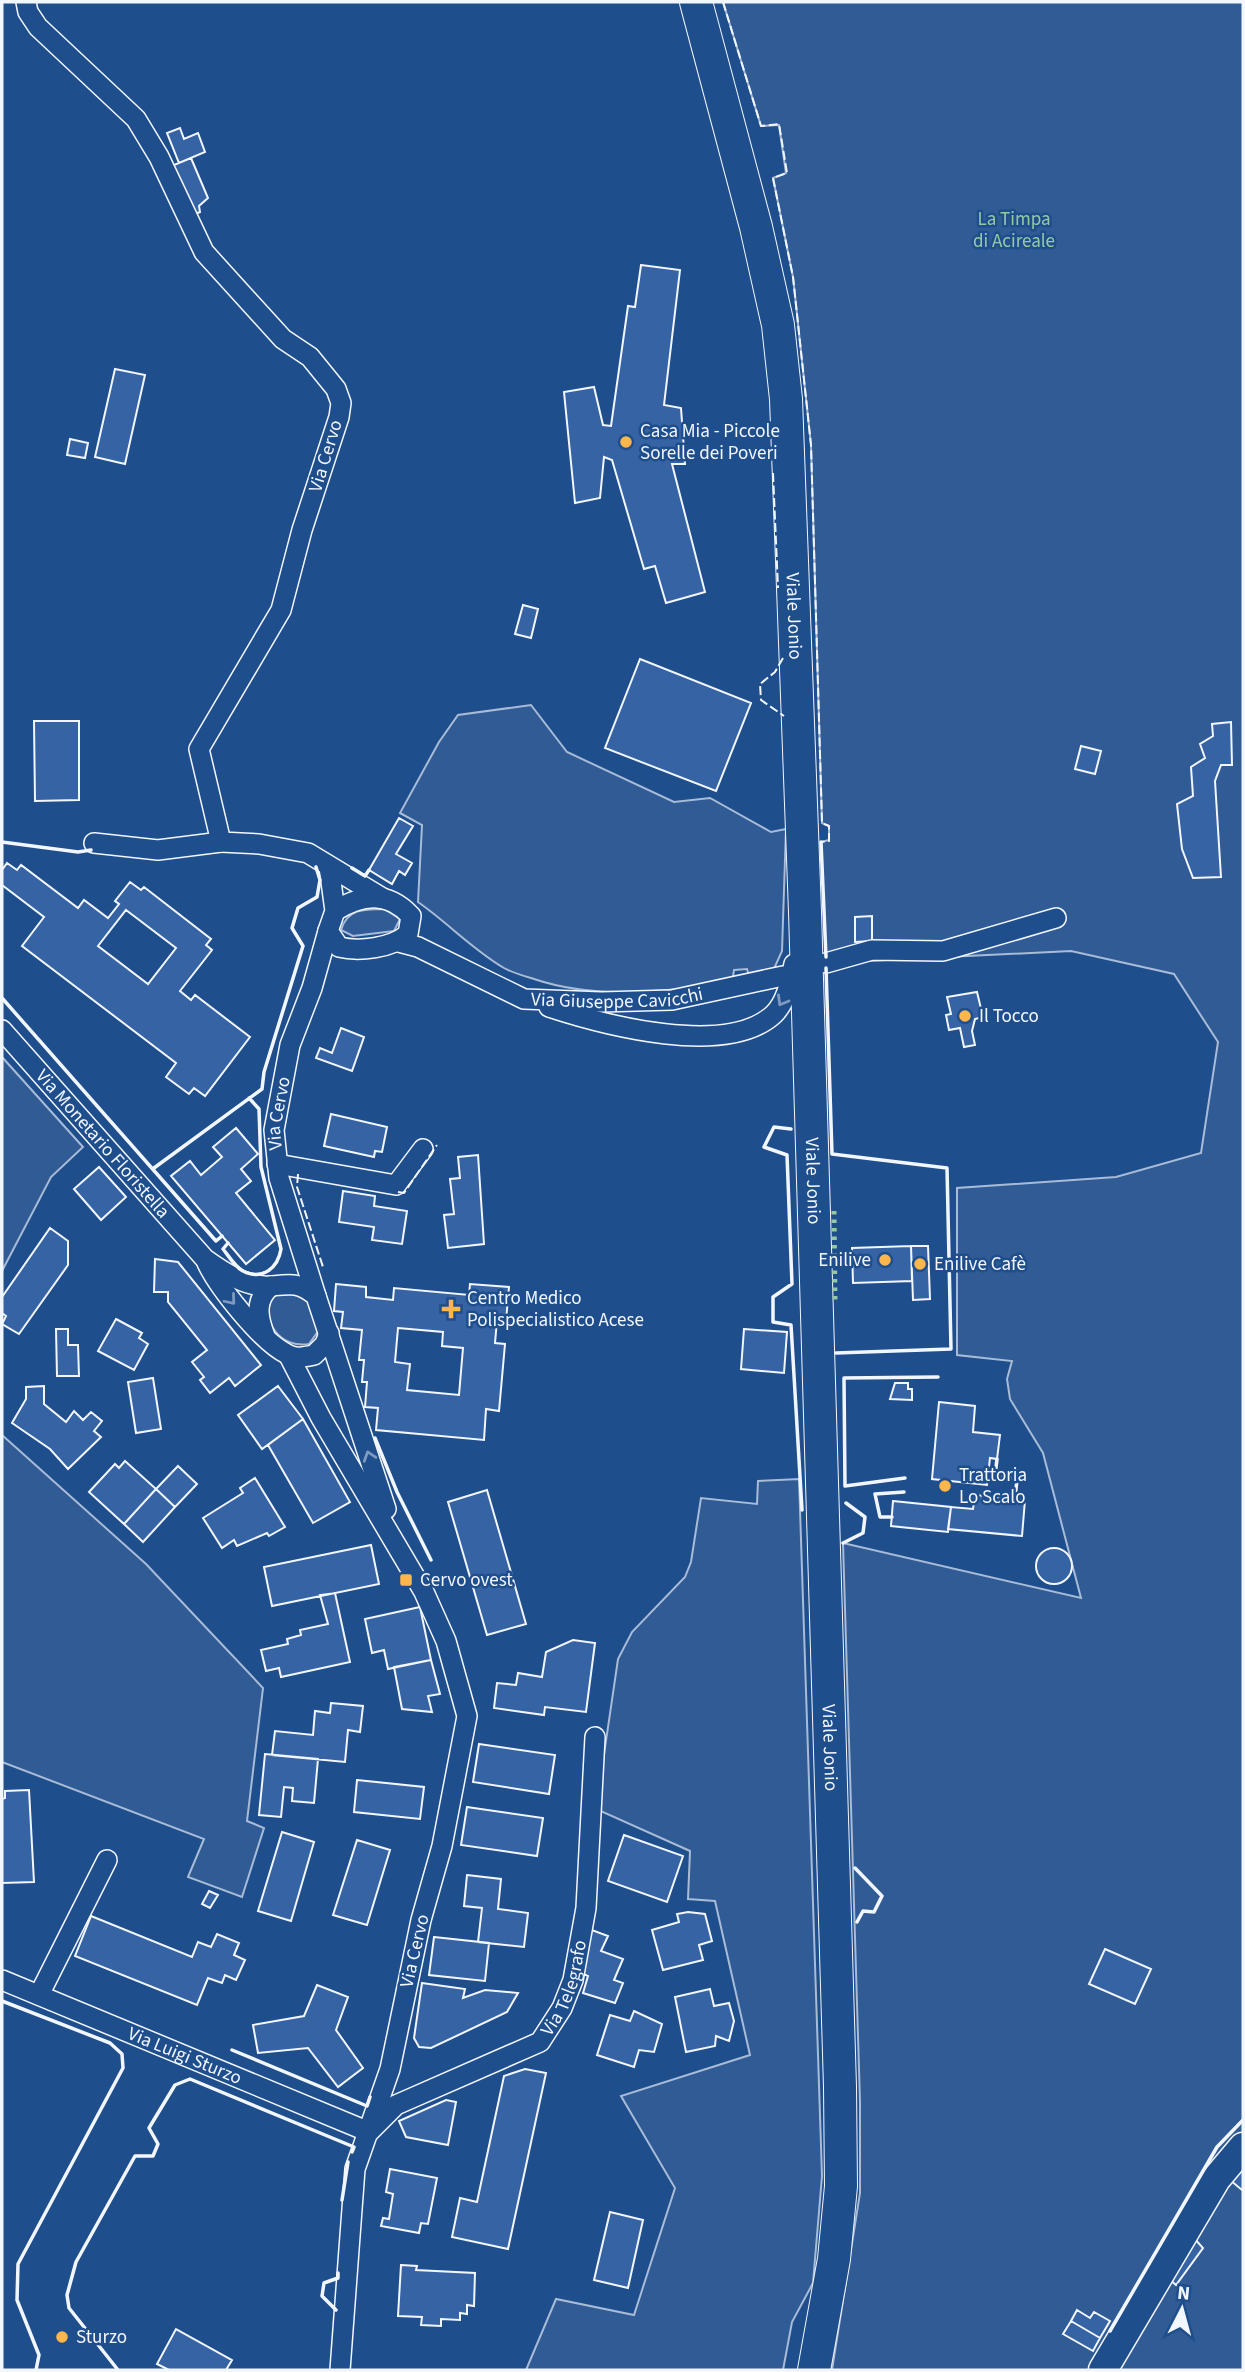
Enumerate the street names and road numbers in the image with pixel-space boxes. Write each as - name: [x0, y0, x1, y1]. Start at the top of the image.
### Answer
- street label: Via Cervo: [302, 417, 350, 495]
- street label: Viale Jonio: [779, 572, 809, 660]
- street label: Via Giuseppe Cavicchi: [531, 980, 706, 1016]
- street label: Via Monetario Floristella: [29, 1063, 176, 1224]
- street label: Via Cervo: [260, 1074, 297, 1151]
- street label: Viale Jonio: [798, 1137, 828, 1225]
- street label: Viale Jonio: [815, 1704, 845, 1791]
- street label: Via Cervo: [393, 1912, 437, 1990]
- street label: Via Telegrafo: [534, 1938, 593, 2041]
- street label: Via Luigi Sturzo: [124, 2020, 246, 2091]

